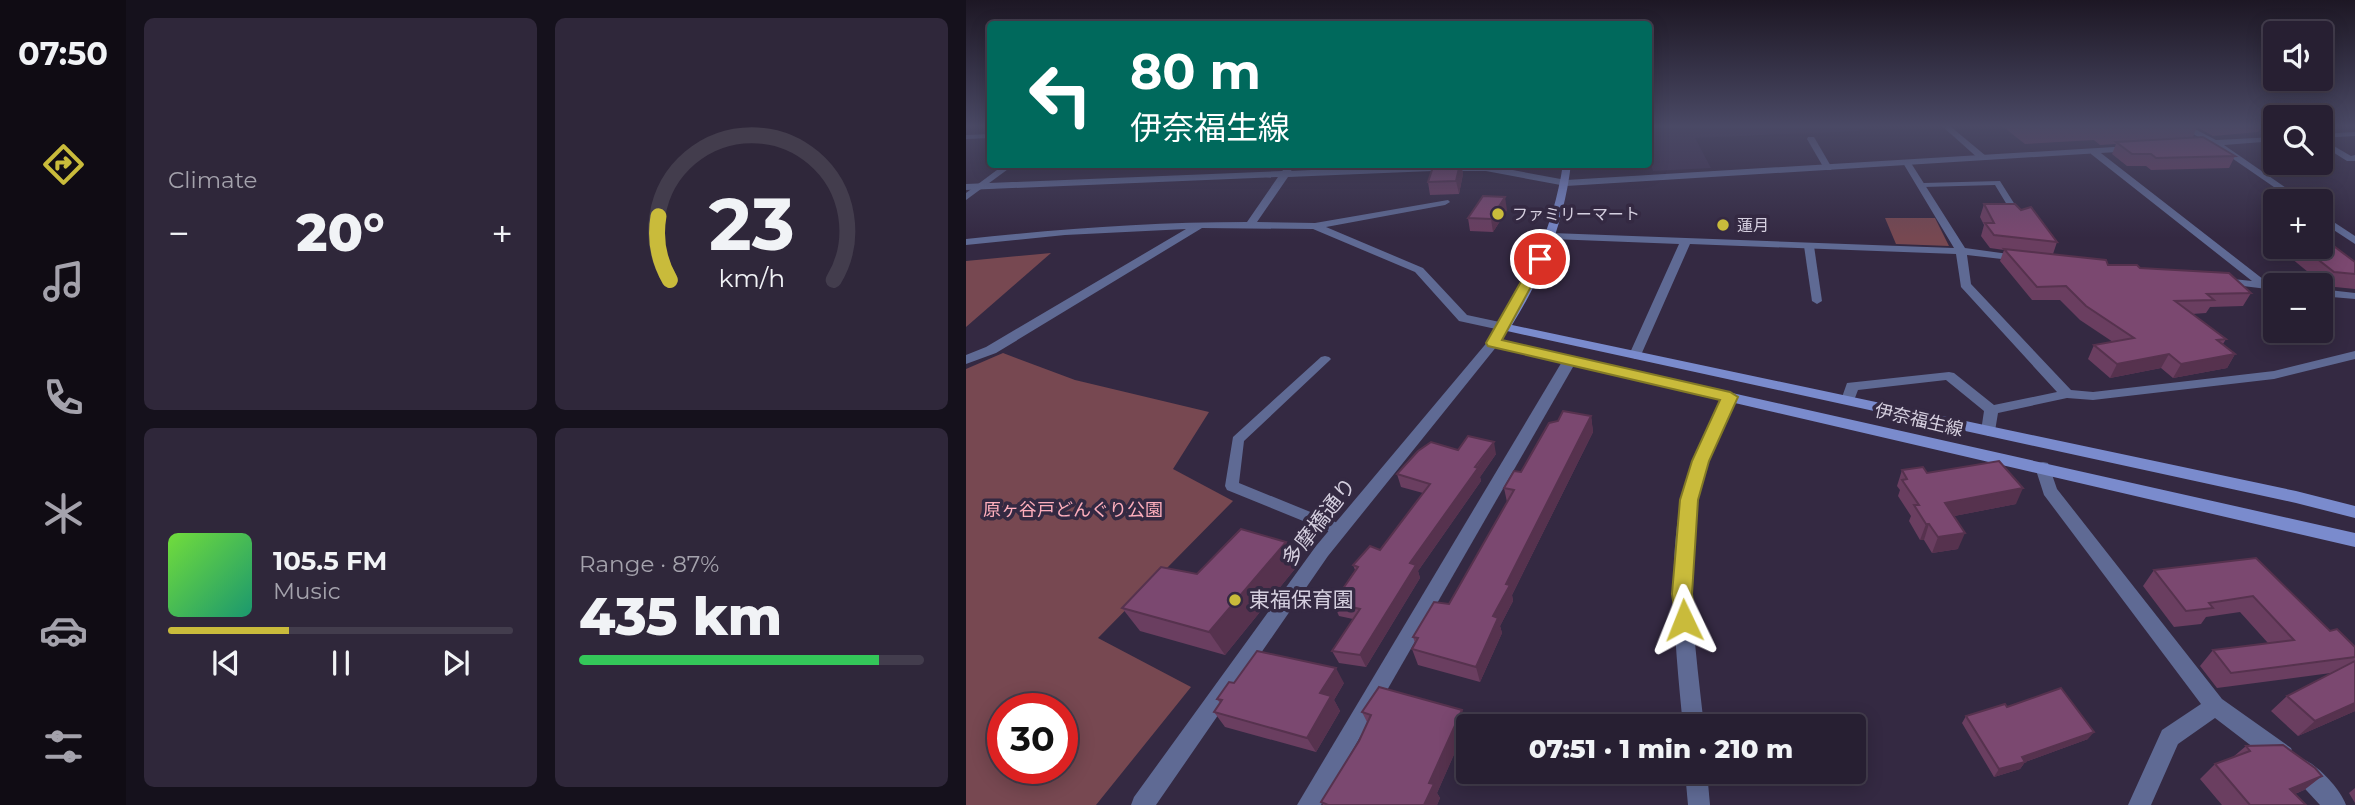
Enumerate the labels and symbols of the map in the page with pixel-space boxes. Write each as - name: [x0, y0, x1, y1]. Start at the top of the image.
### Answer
- place label: ファミリーマート: [1512, 205, 1640, 224]
- marker: ファミリーマート: [1490, 206, 1506, 222]
- place label: 蓮月: [1737, 216, 1769, 235]
- marker: 蓮月: [1715, 217, 1731, 233]
- pin: [1510, 229, 1570, 289]
- street label: 伊奈福生線: [1873, 399, 1965, 441]
- street label: 多摩橋通り: [1276, 473, 1361, 571]
- park label: 原ヶ谷戸どんぐり公園: [983, 499, 1163, 521]
- position arrow: [1647, 583, 1721, 657]
- place label: 東福保育園: [1249, 587, 1354, 612]
- marker: 東福保育園: [1227, 592, 1243, 608]
- speed limit sign: 30: [987, 693, 1078, 784]

